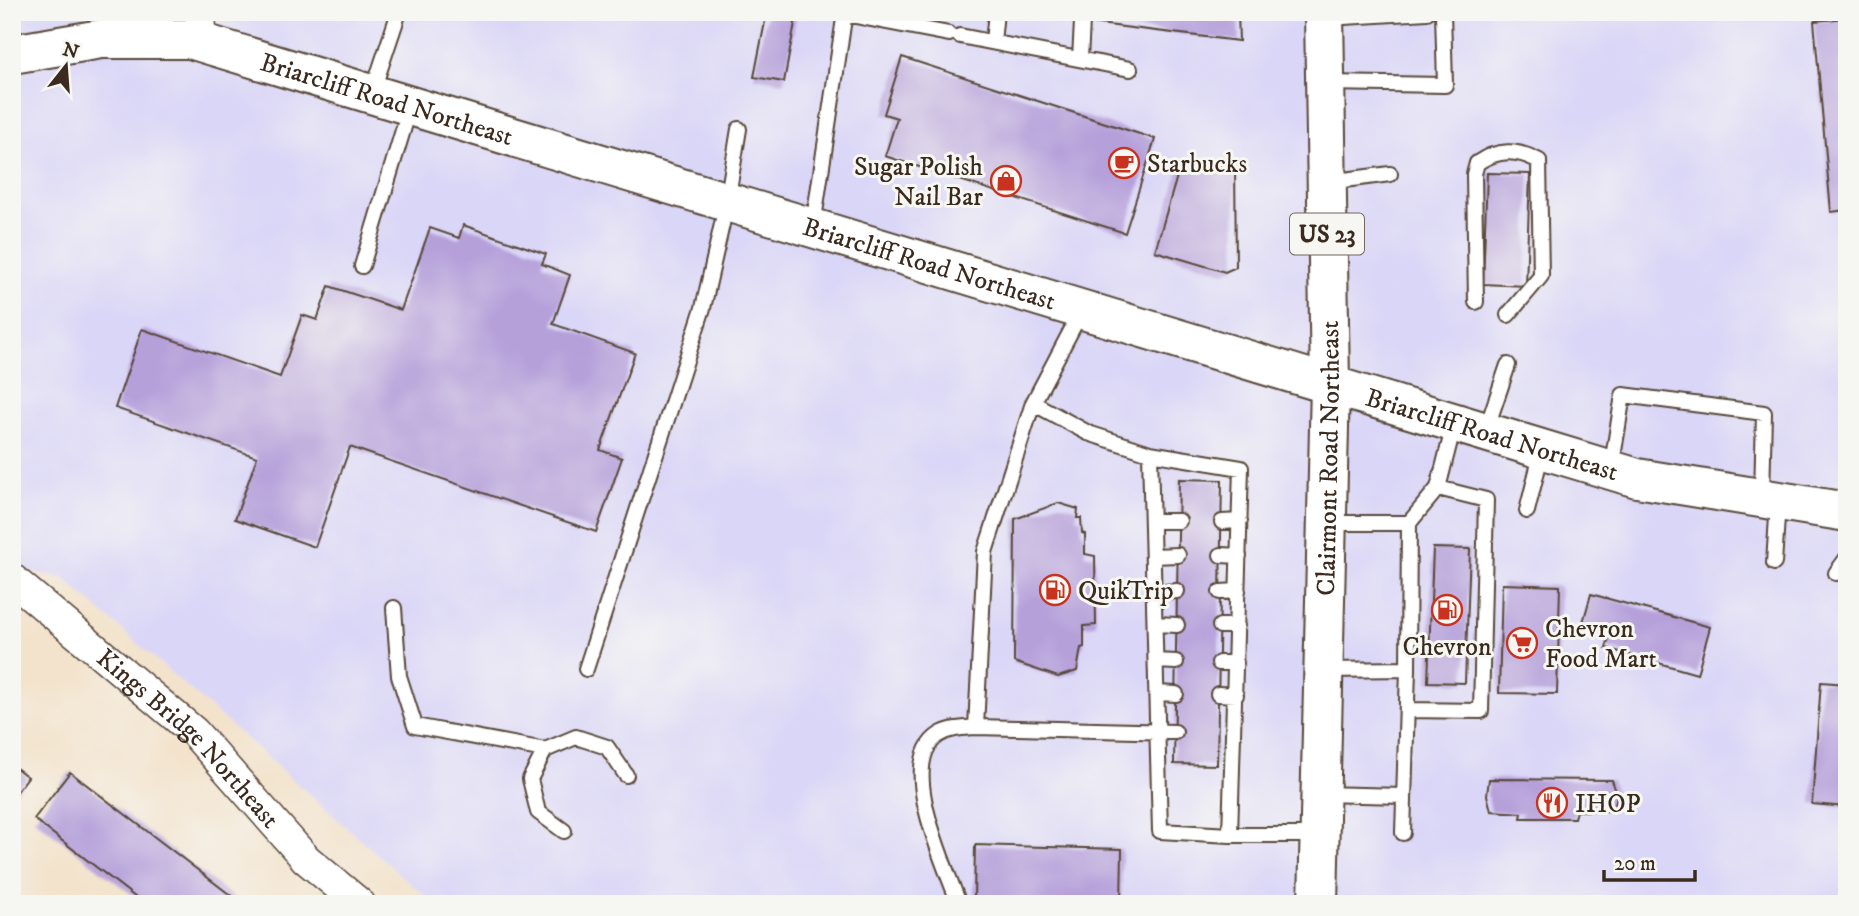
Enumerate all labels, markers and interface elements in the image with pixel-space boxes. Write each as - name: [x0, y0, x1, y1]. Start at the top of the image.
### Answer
- north arrow: [32, 32, 102, 102]
- text: N: [60, 38, 82, 65]
- street label: Briarcliff Road Northeast: [256, 46, 517, 154]
- cafe icon: Starbucks: [1107, 146, 1141, 180]
- place label: Starbucks: [1147, 148, 1247, 181]
- place label: Sugar Polish Nail Bar: [854, 151, 983, 214]
- shop icon: Sugar Polish Nail Bar: [989, 164, 1023, 198]
- street label: Briarcliff Road Northeast: [799, 211, 1059, 319]
- road number: US 23: [1290, 214, 1364, 255]
- street label: Clairmont Road Northeast: [1310, 320, 1348, 596]
- street label: Briarcliff Road Northeast: [1361, 382, 1622, 489]
- fuel station icon: QuikTrip: [1038, 573, 1072, 607]
- place label: QuikTrip: [1078, 575, 1173, 608]
- fuel station icon: Chevron: [1430, 593, 1464, 627]
- place label: Chevron Food Mart: [1545, 613, 1657, 676]
- supermarket icon: Chevron Food Mart: [1505, 626, 1539, 660]
- place label: Chevron: [1403, 631, 1492, 664]
- street label: Kings Bridge Northeast: [89, 642, 286, 836]
- restaurant icon: IHOP: [1535, 786, 1569, 820]
- place label: IHOP: [1575, 788, 1640, 821]
- scale bar: [1604, 839, 1694, 883]
- text: 20 m: [1614, 851, 1656, 877]

